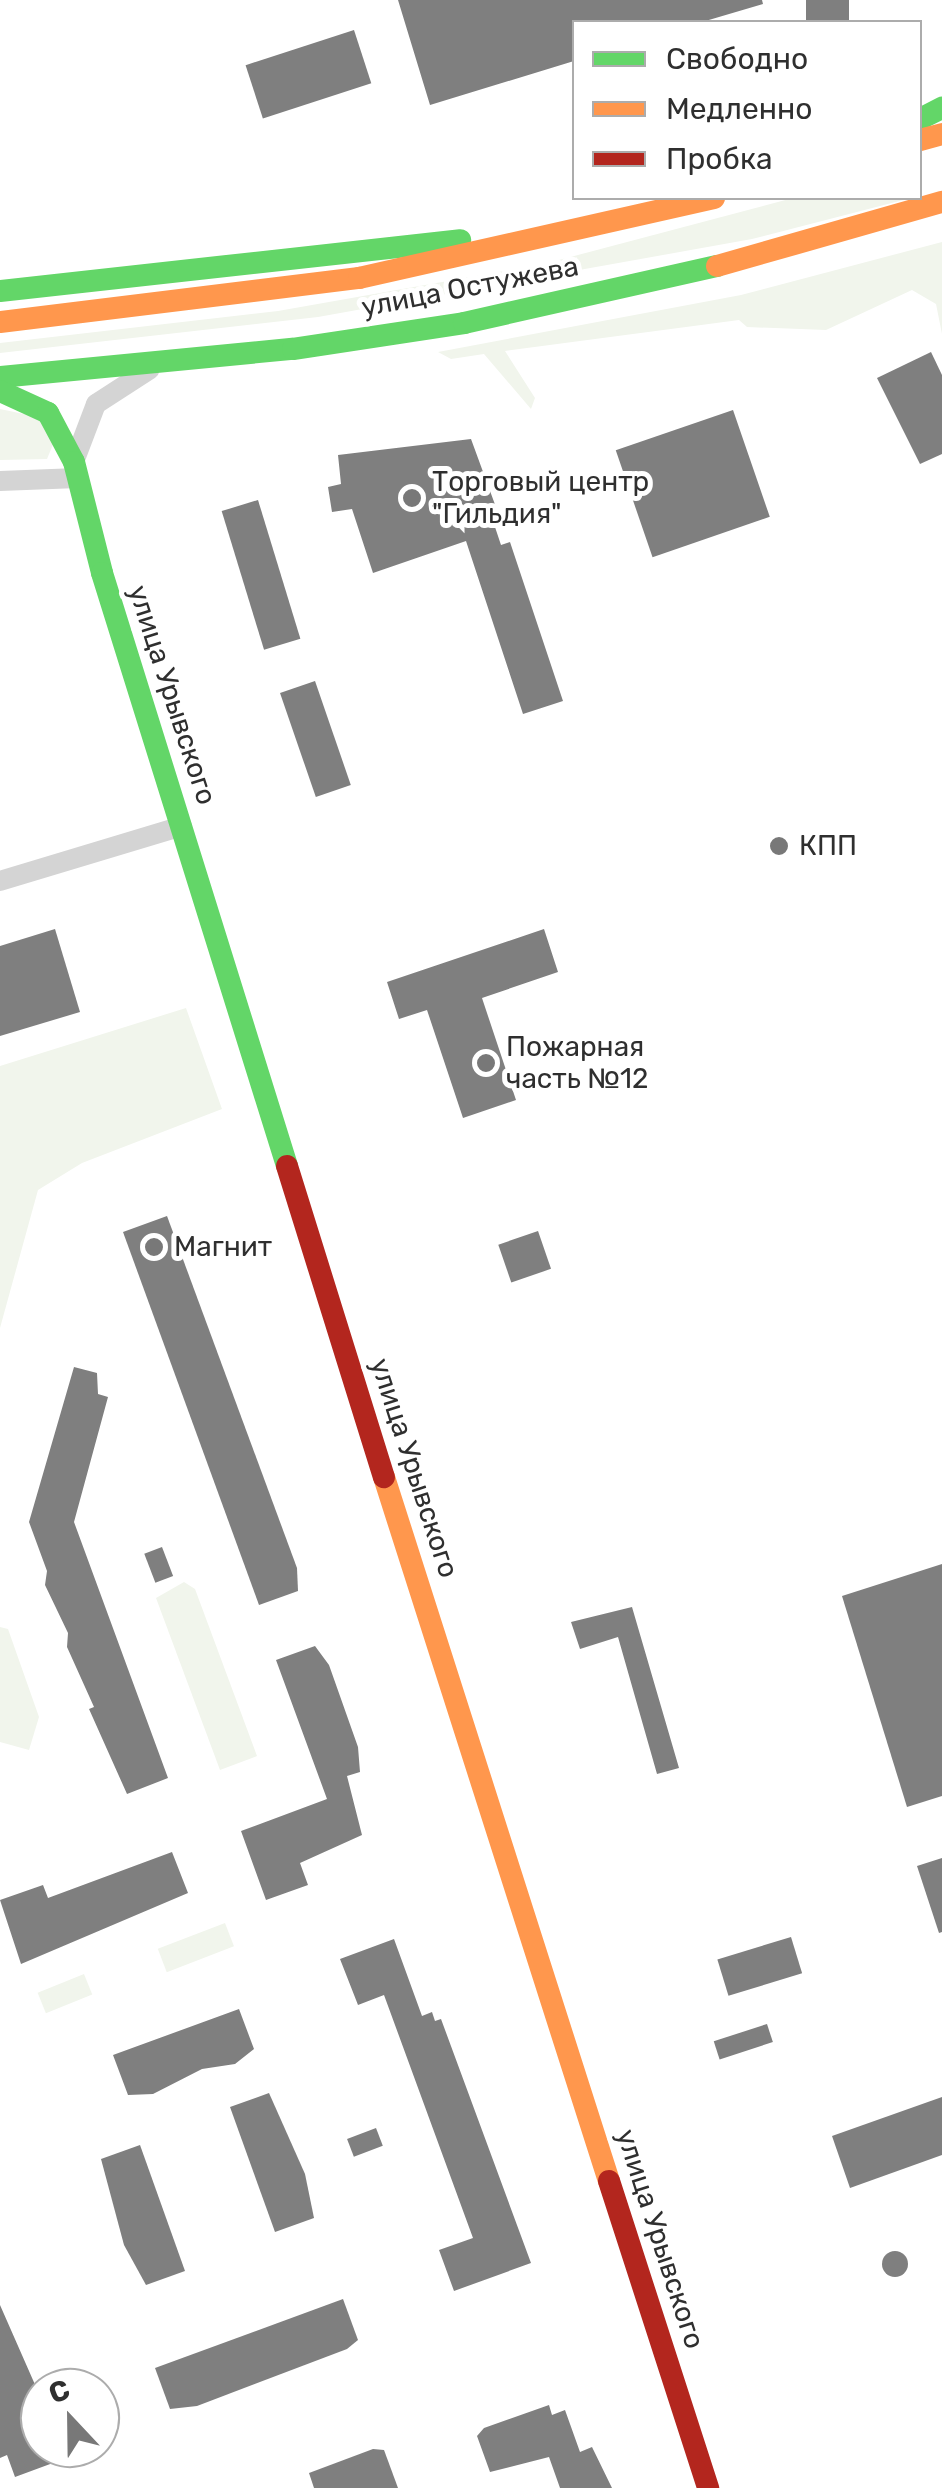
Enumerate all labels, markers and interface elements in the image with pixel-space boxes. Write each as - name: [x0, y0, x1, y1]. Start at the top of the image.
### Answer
- legend: [572, 20, 922, 200]
- text: Свободно: [666, 41, 808, 77]
- text: Медленно: [666, 91, 813, 127]
- text: Пробка: [666, 141, 773, 177]
- street label: улица Остужева: [358, 249, 582, 325]
- place label: Торговый центр "Гильдия": [432, 465, 649, 531]
- marker: Торговый центр "Гильдия": [401, 487, 423, 509]
- street label: улица Урывского: [121, 581, 223, 809]
- place label: КПП: [799, 829, 857, 863]
- marker: КПП: [768, 835, 790, 857]
- place label: Пожарная часть №12: [506, 1030, 648, 1096]
- marker: Пожарная часть №12: [475, 1052, 497, 1074]
- place label: Магнит: [174, 1230, 272, 1264]
- marker: Магнит: [143, 1236, 165, 1258]
- street label: улица Урывского: [363, 1354, 465, 1582]
- street label: улица Урывского: [609, 2125, 711, 2353]
- north arrow: [20, 2368, 120, 2468]
- text: С: [44, 2373, 75, 2411]

